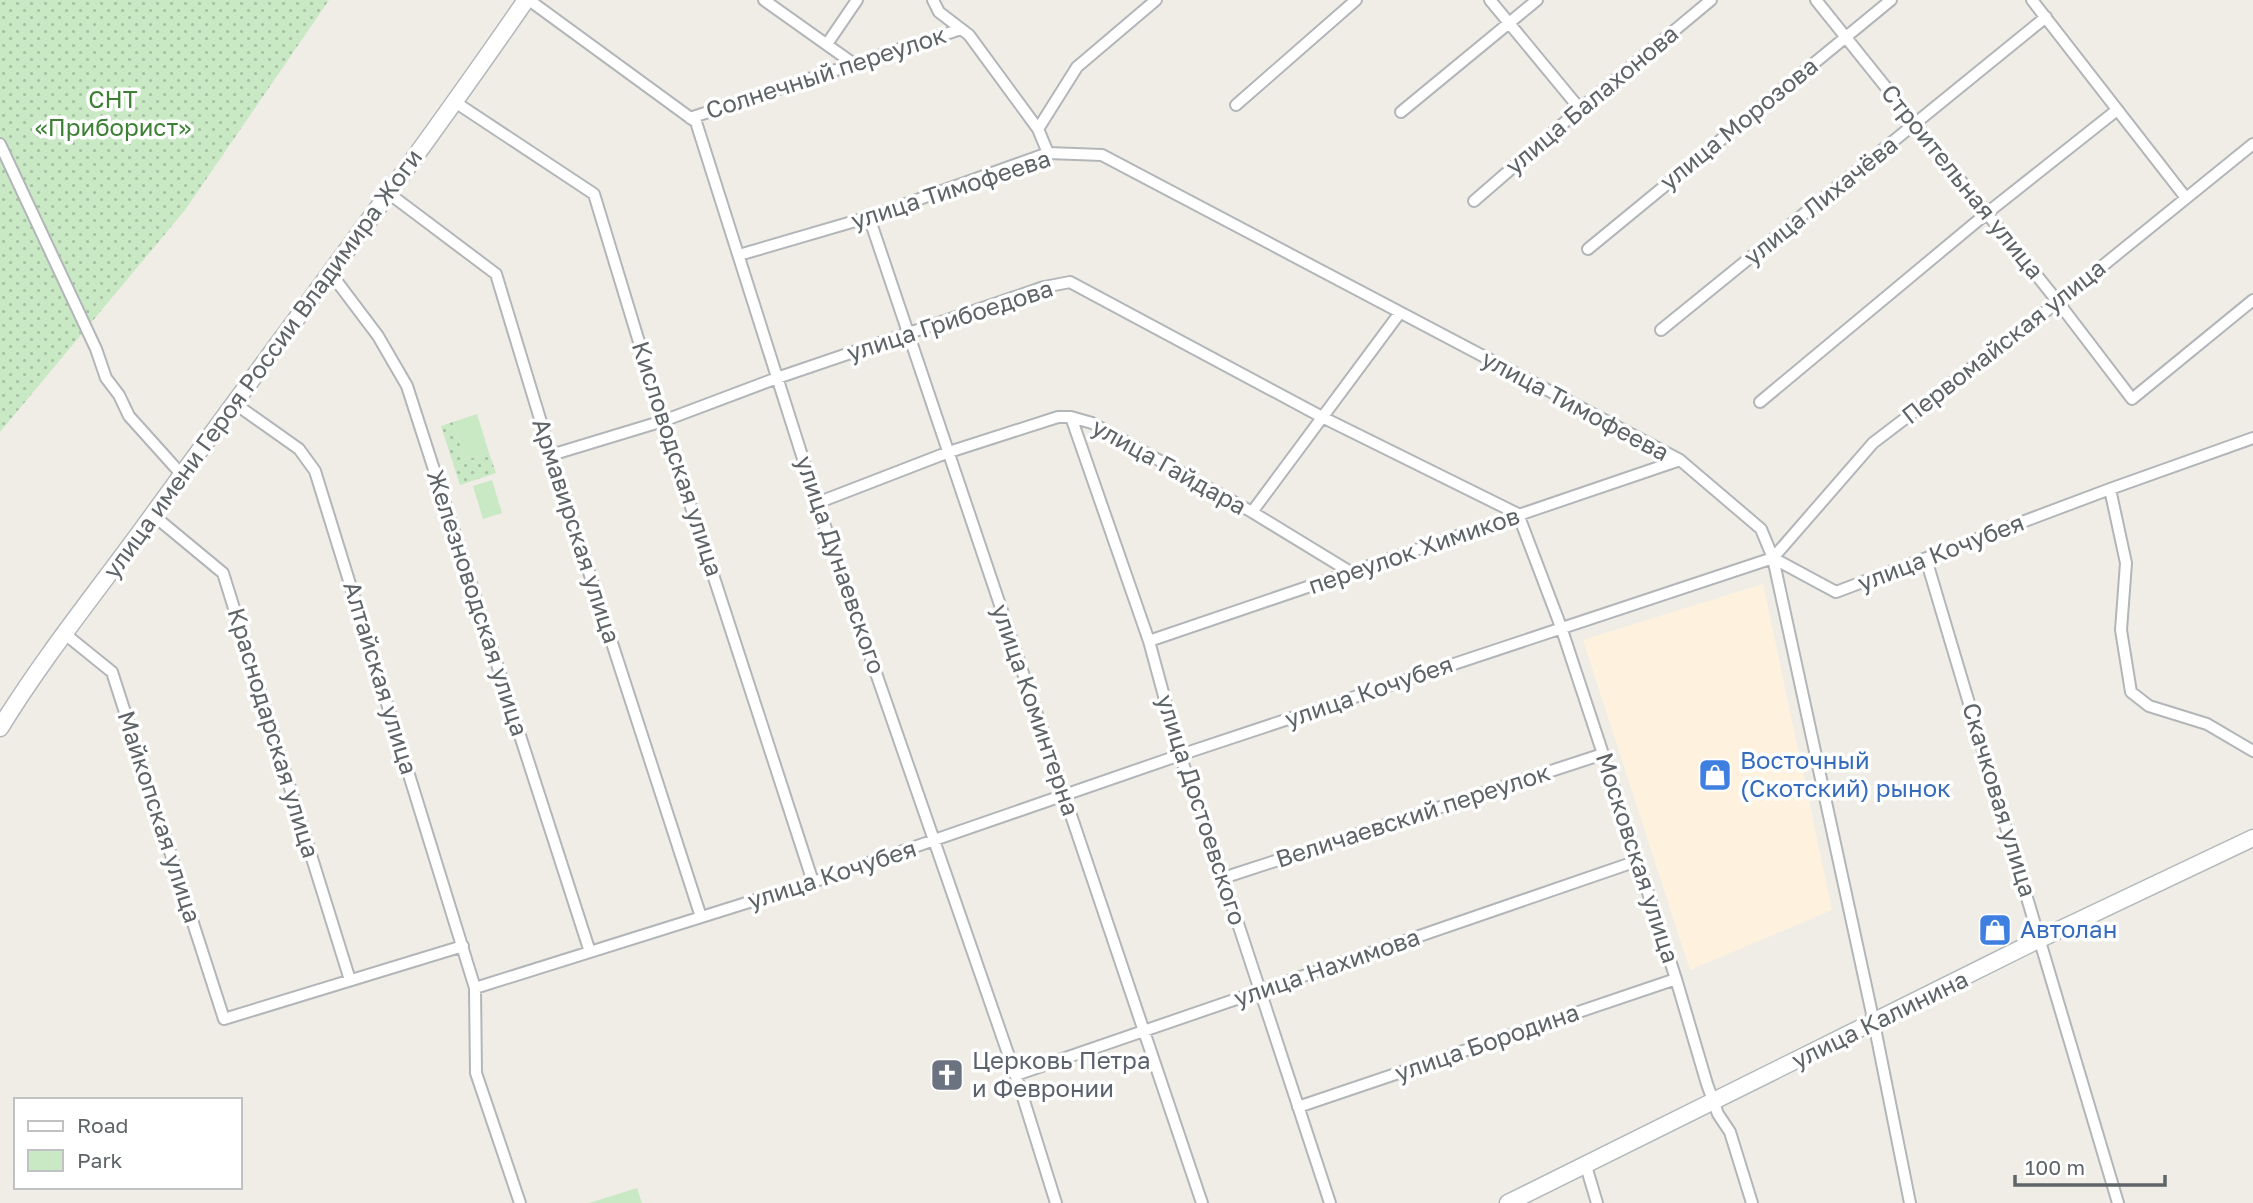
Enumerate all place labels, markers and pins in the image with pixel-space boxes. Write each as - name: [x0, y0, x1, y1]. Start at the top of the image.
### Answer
- place label: Восточный (Скотский) рынок: [1740, 745, 1951, 802]
- shop icon: Восточный (Скотский) рынок: [1696, 756, 1734, 794]
- shop icon: Автолан: [1976, 911, 2014, 949]
- place label: Автолан: [2020, 914, 2117, 943]
- place label: Церковь Петра и Февронии: [972, 1045, 1150, 1102]
- church icon: Церковь Петра и Февронии: [928, 1056, 966, 1094]

